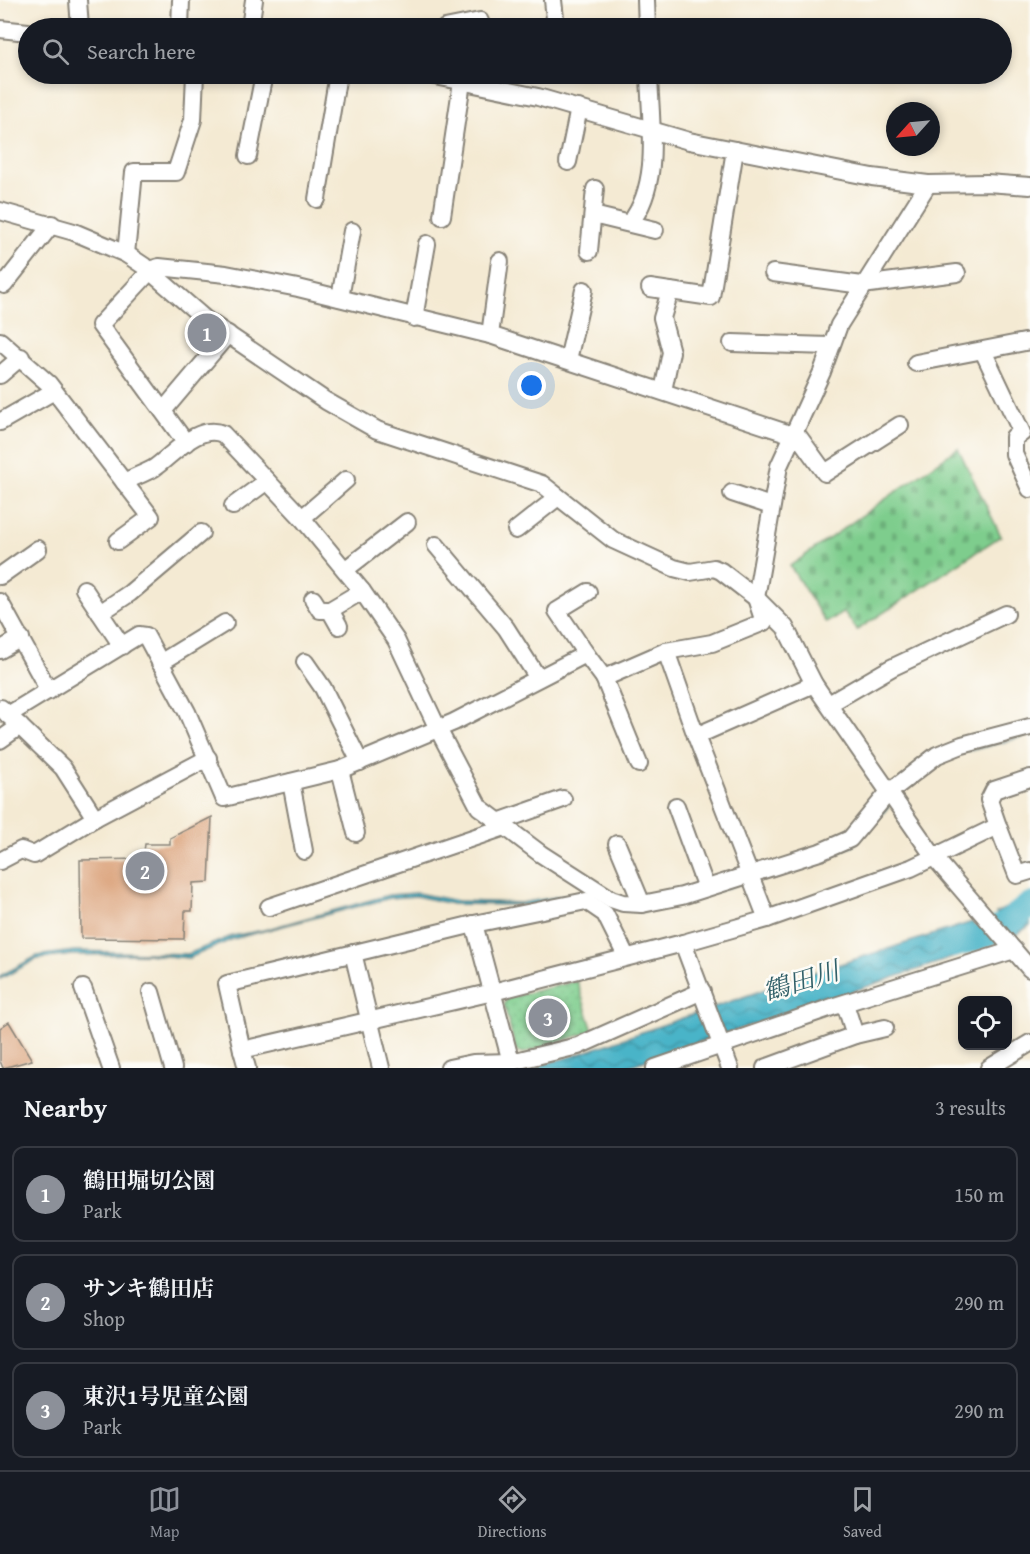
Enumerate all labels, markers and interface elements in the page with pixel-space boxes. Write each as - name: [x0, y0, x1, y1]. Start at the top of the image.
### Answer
- search box: [18, 18, 1012, 84]
- icon: search: [39, 35, 72, 68]
- text: Search here: [87, 35, 196, 67]
- north arrow: [886, 102, 940, 156]
- pin: 1: [188, 310, 226, 356]
- your location: [517, 371, 546, 400]
- pin: 2: [126, 848, 164, 894]
- water label: 鶴田川: [758, 950, 847, 1011]
- pin: 3: [528, 996, 568, 1040]
- map controls: [958, 996, 1012, 1050]
- button: locate: [958, 996, 1012, 1050]
- text: Nearby: [24, 1088, 107, 1127]
- text: 3 results: [935, 1093, 1006, 1122]
- text: 鶴田堀切公園: [83, 1164, 215, 1196]
- text: 1: [40, 1180, 51, 1209]
- text: 150 m: [954, 1180, 1004, 1209]
- text: Park: [83, 1196, 122, 1225]
- text: サンキ鶴田店: [83, 1272, 214, 1304]
- text: 2: [40, 1288, 51, 1317]
- text: 290 m: [954, 1288, 1004, 1317]
- text: Shop: [83, 1304, 125, 1333]
- text: 東沢1号児童公園: [83, 1380, 248, 1412]
- text: 3: [40, 1396, 51, 1425]
- text: 290 m: [954, 1396, 1004, 1425]
- text: Park: [83, 1412, 122, 1441]
- tab: Map: [148, 1483, 181, 1543]
- tab: Directions: [478, 1483, 547, 1543]
- tab: Saved: [843, 1483, 882, 1543]

